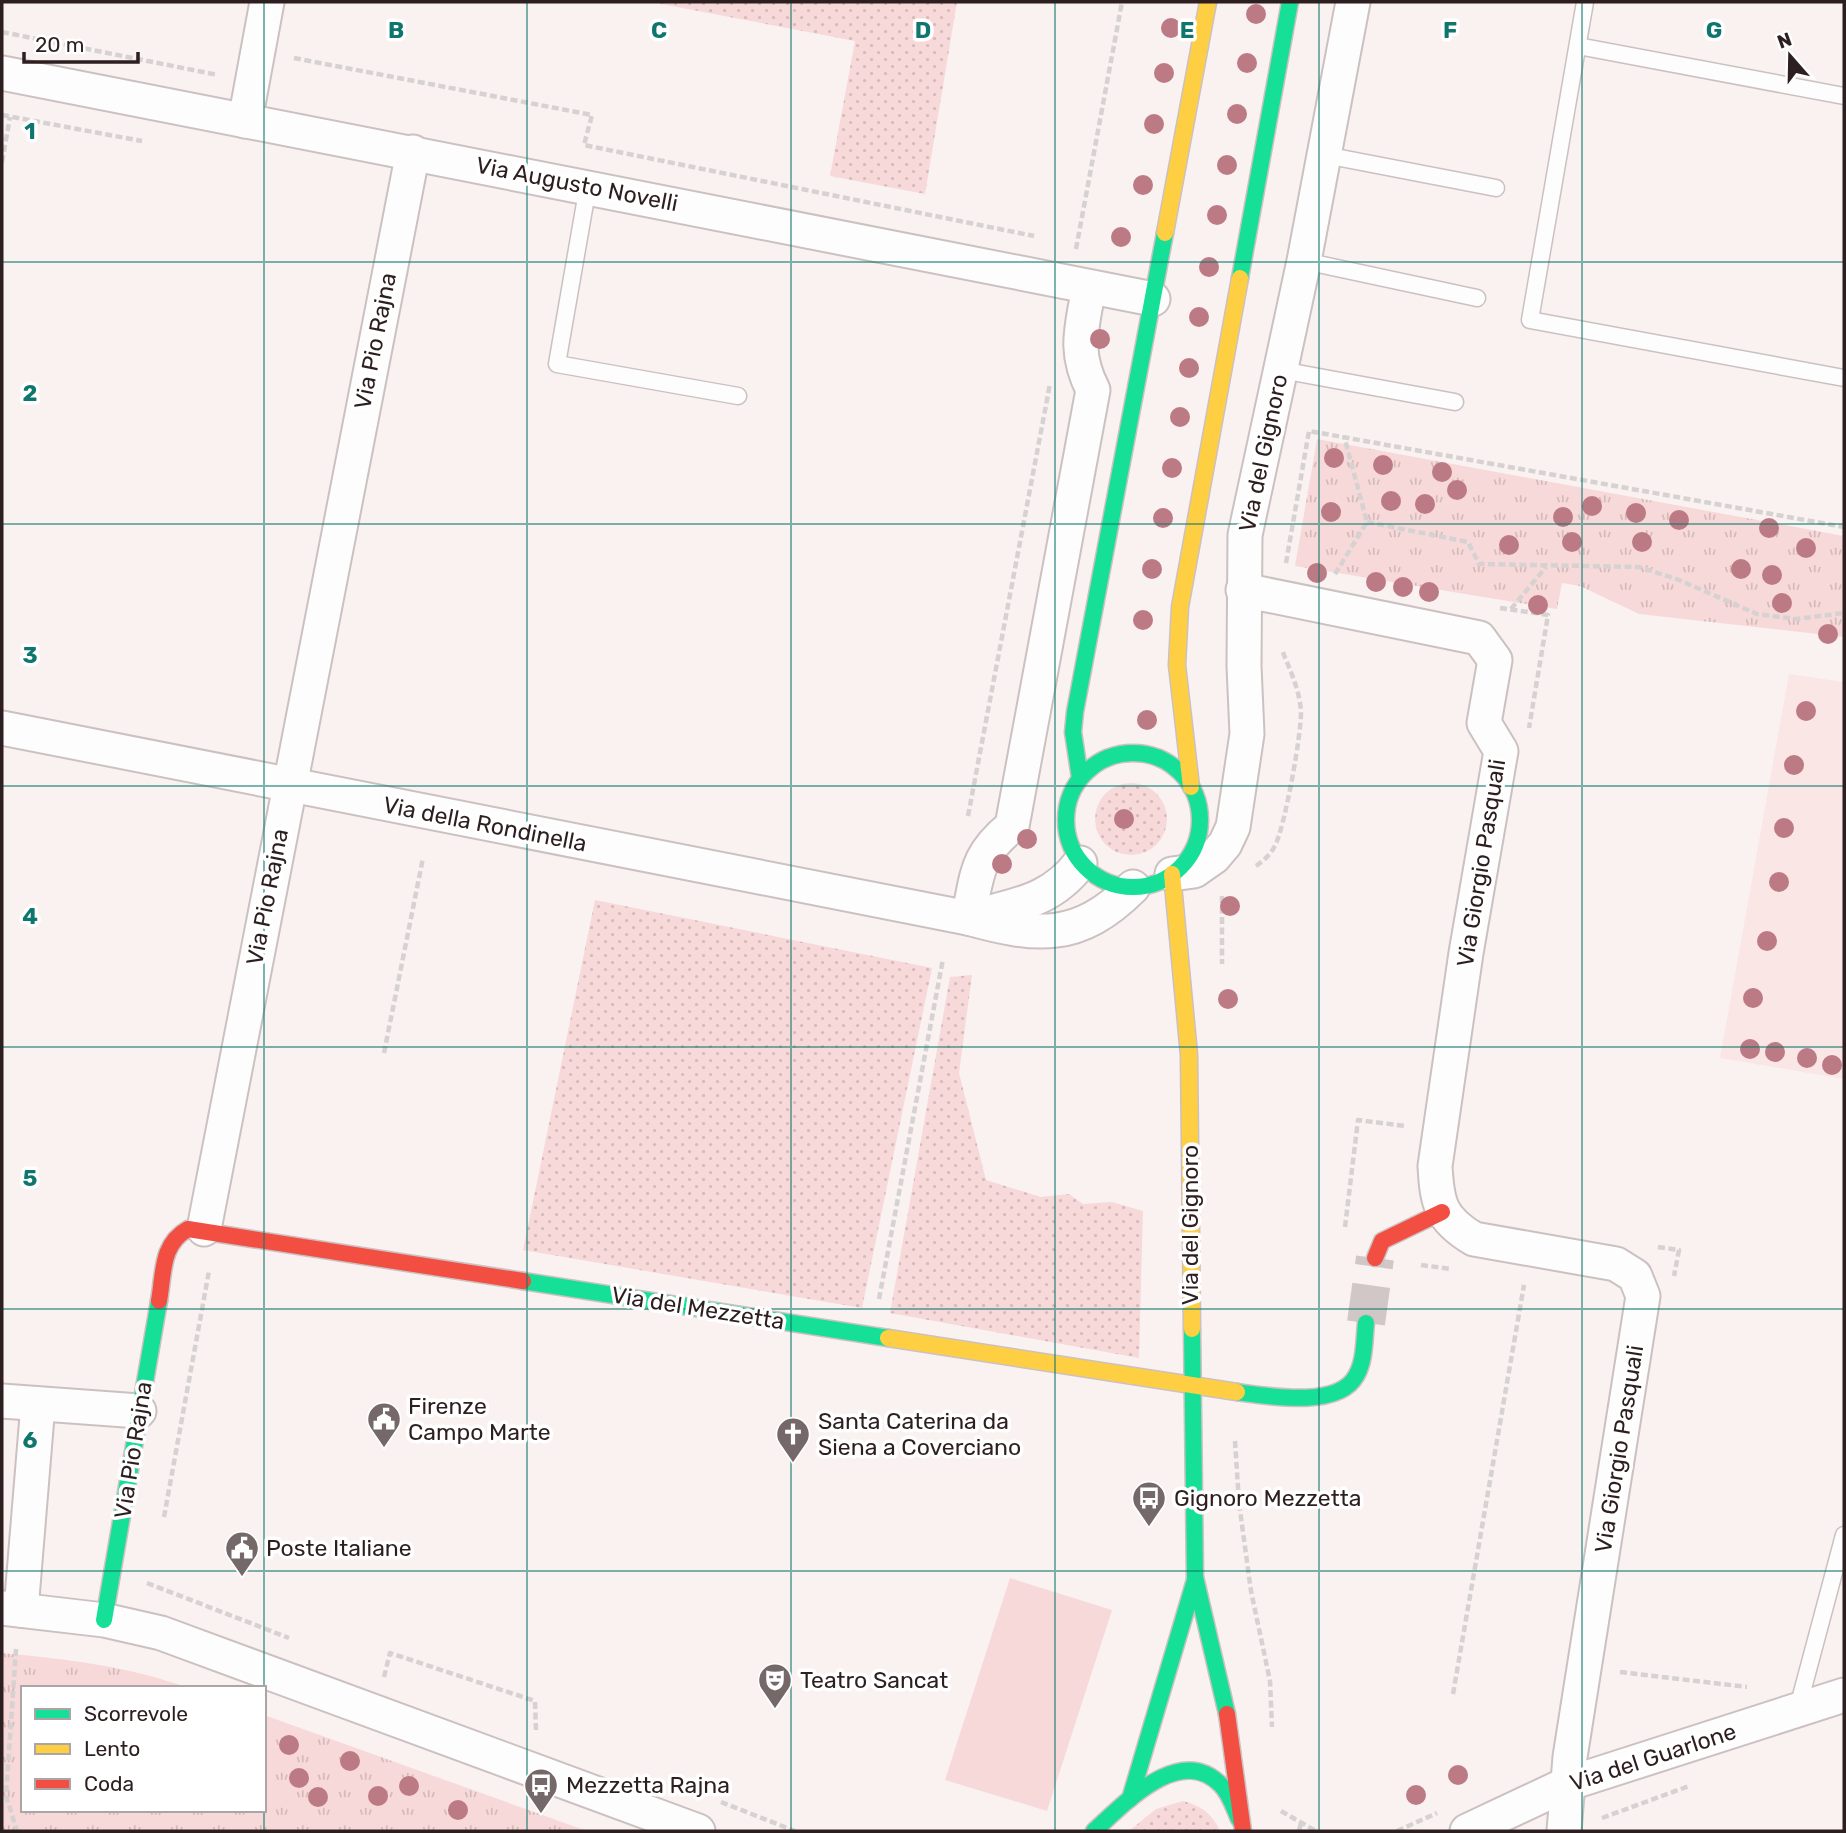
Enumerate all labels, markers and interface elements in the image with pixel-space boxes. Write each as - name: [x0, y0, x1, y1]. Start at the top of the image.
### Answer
- text: B: [388, 16, 404, 44]
- text: C: [651, 16, 667, 44]
- text: D: [915, 16, 931, 44]
- text: E: [1180, 16, 1194, 44]
- text: F: [1443, 16, 1457, 44]
- text: G: [1706, 16, 1722, 44]
- scale bar: [24, 21, 138, 65]
- north arrow: [1755, 21, 1825, 91]
- text: N: [1774, 27, 1795, 54]
- text: 20 m: [35, 32, 84, 57]
- text: 1: [24, 117, 36, 145]
- street label: Via Augusto Novelli: [474, 151, 680, 217]
- street label: Via Pio Rajna: [348, 270, 402, 412]
- street label: Via del Gignoro: [1233, 372, 1293, 534]
- text: 2: [23, 379, 37, 407]
- text: 3: [22, 641, 38, 669]
- street label: Via Giorgio Pasquali: [1451, 757, 1511, 969]
- street label: Via della Rondinella: [381, 791, 589, 857]
- street label: Via Pio Rajna: [240, 826, 294, 968]
- text: 4: [22, 902, 38, 930]
- street label: Via del Gignoro: [1176, 1145, 1204, 1305]
- text: 5: [23, 1164, 38, 1192]
- street label: Via del Mezzetta: [610, 1281, 786, 1335]
- street label: Via Giorgio Pasquali: [1589, 1343, 1649, 1555]
- street label: Via Pio Rajna: [108, 1379, 158, 1521]
- place label: Firenze Campo Marte: [408, 1392, 551, 1446]
- public building icon: Firenze Campo Marte: [365, 1400, 403, 1449]
- place label: Santa Caterina da Siena a Coverciano: [818, 1407, 1021, 1461]
- church icon: Santa Caterina da Siena a Coverciano: [774, 1415, 812, 1464]
- text: 6: [23, 1426, 38, 1454]
- bus stop icon: Gignoro Mezzetta: [1130, 1479, 1168, 1528]
- place label: Gignoro Mezzetta: [1174, 1484, 1361, 1512]
- public building icon: Poste Italiane: [223, 1529, 261, 1578]
- place label: Poste Italiane: [266, 1534, 412, 1562]
- theatre icon: Teatro Sancat: [756, 1661, 794, 1710]
- place label: Teatro Sancat: [800, 1666, 948, 1694]
- legend: [21, 1686, 266, 1812]
- text: Scorrevole: [84, 1701, 188, 1726]
- street label: Via del Guarlone: [1566, 1717, 1740, 1797]
- text: Lento: [84, 1736, 140, 1761]
- bus stop icon: Mezzetta Rajna: [522, 1766, 560, 1815]
- text: Coda: [84, 1771, 134, 1796]
- place label: Mezzetta Rajna: [566, 1771, 730, 1799]

